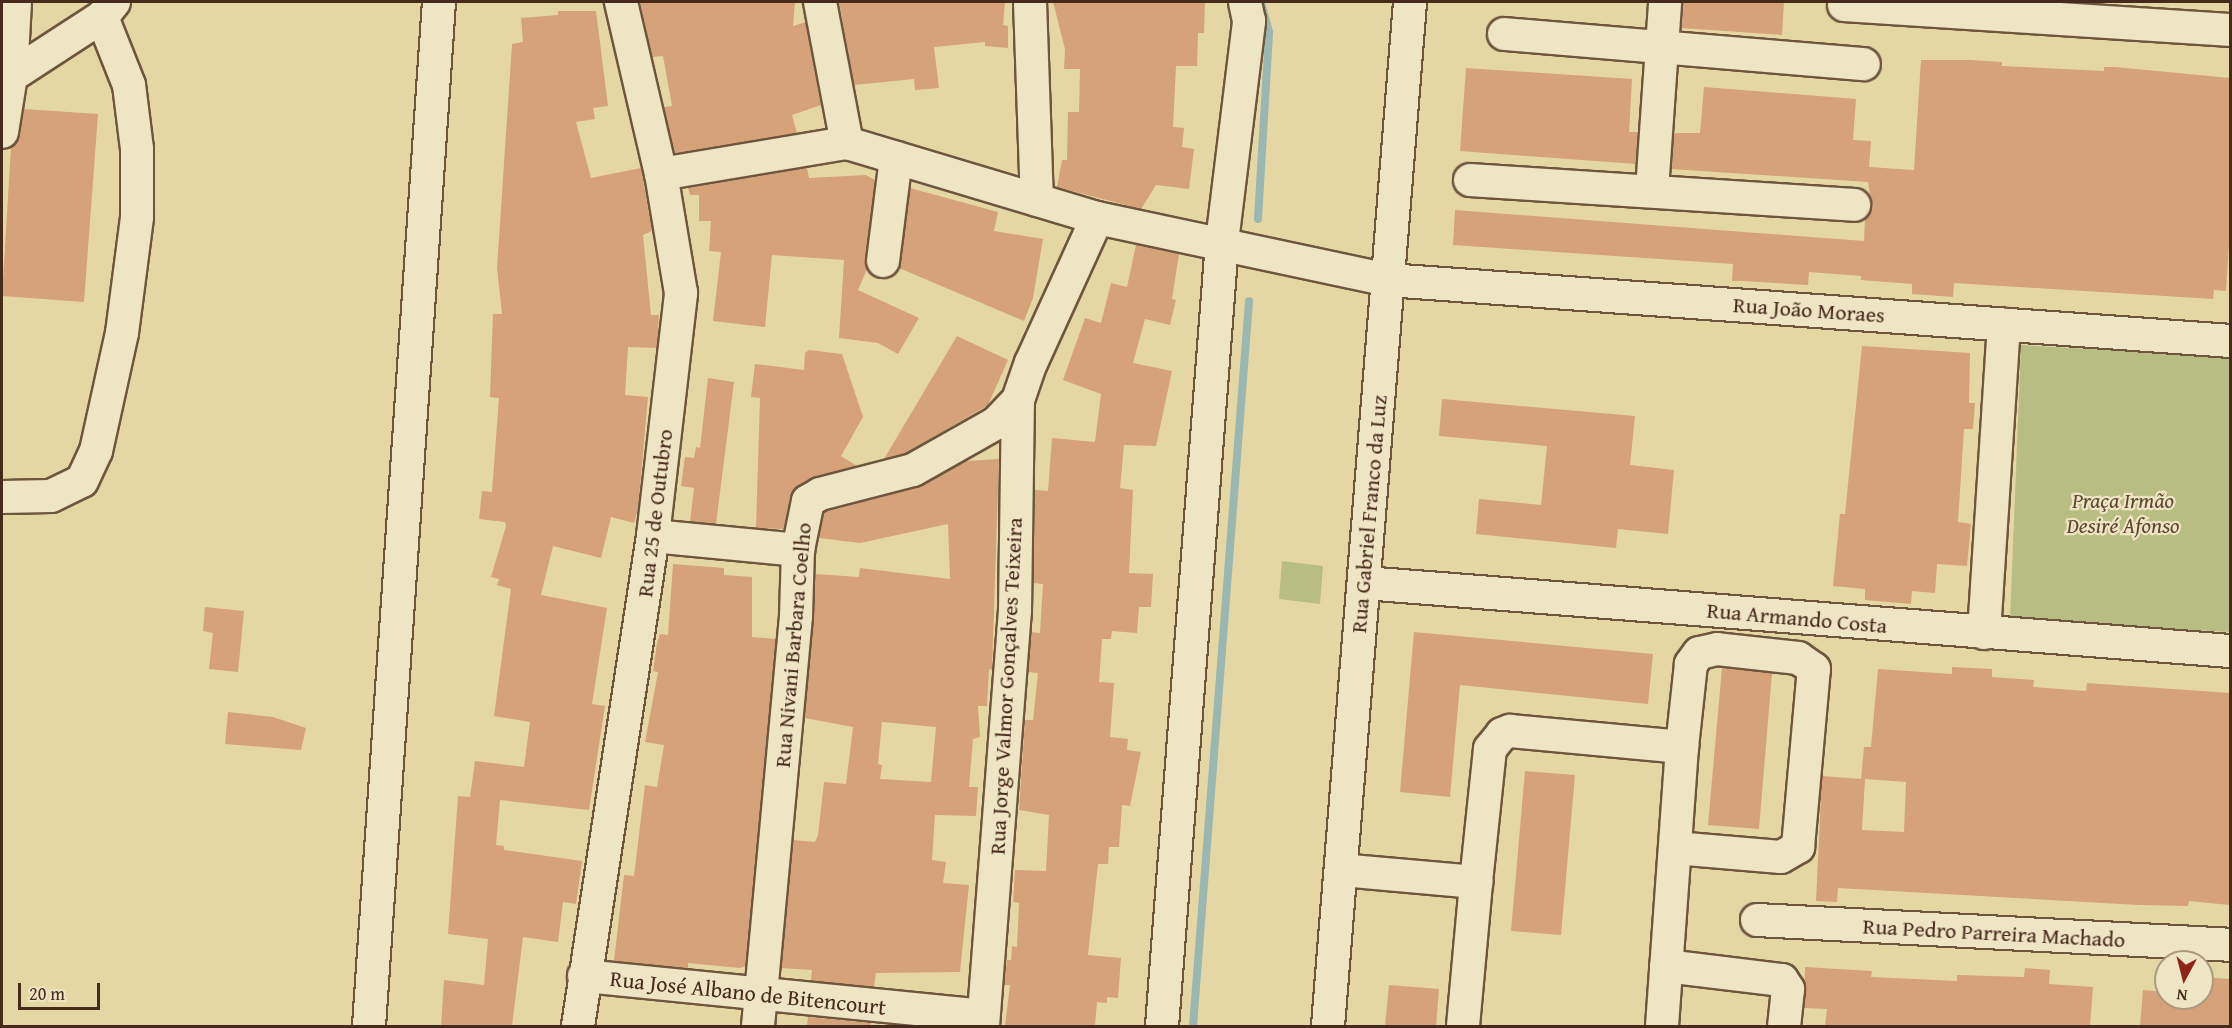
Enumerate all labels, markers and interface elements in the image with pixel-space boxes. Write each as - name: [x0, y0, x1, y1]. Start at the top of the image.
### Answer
- street label: Rua João Moraes: [1732, 292, 1886, 328]
- street label: Rua Gabriel Franco da Luz: [1345, 394, 1393, 634]
- street label: Rua 25 de Outubro: [632, 428, 678, 598]
- park label: Praça Irmão Desiré Afonso: [2067, 487, 2179, 538]
- street label: Rua Jorge Valmor Gonçalves Teixeira: [984, 517, 1028, 855]
- street label: Rua Nivani Barbara Coelho: [769, 521, 817, 769]
- street label: Rua Armando Costa: [1706, 597, 1888, 639]
- street label: Rua Pedro Parreira Machado: [1862, 913, 2126, 953]
- north arrow: [2154, 950, 2214, 1010]
- street label: Rua José Albano de Bitencourt: [609, 965, 887, 1021]
- scale bar: [21, 971, 104, 1009]
- text: 20 m: [29, 980, 65, 1007]
- text: N: [2175, 983, 2189, 1008]

